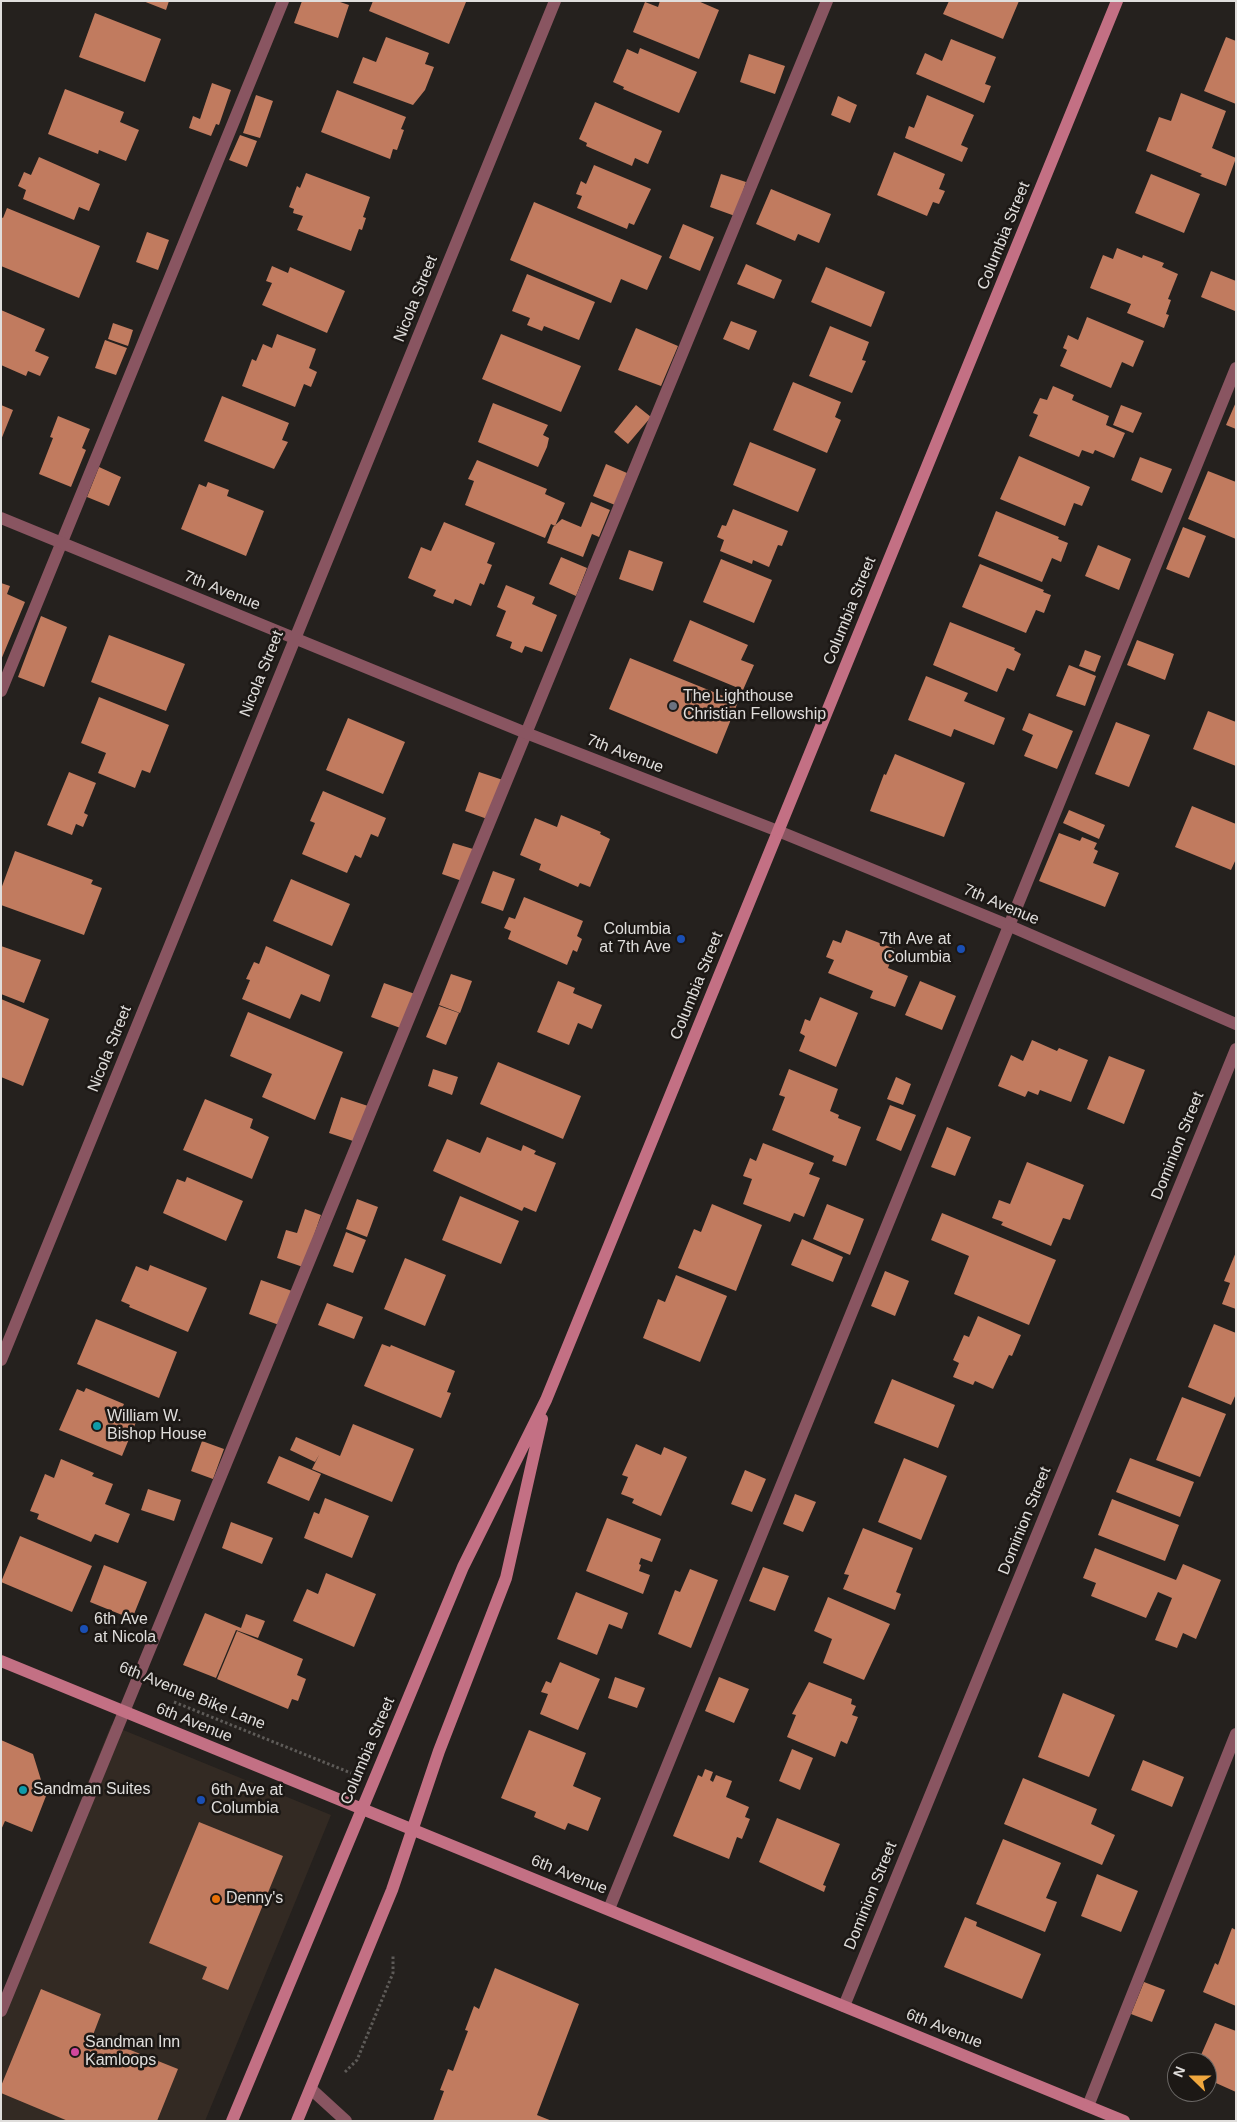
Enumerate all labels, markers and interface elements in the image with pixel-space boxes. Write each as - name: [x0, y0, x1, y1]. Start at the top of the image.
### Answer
- street label: Columbia Street: [974, 179, 1034, 293]
- street label: Nicola Street: [390, 253, 442, 345]
- street label: Columbia Street: [820, 554, 880, 668]
- street label: 7th Avenue: [181, 567, 263, 615]
- street label: Nicola Street: [236, 628, 288, 720]
- place label: The Lighthouse Christian Fellowship: [683, 687, 826, 725]
- marker: The Lighthouse Christian Fellowship: [667, 700, 679, 712]
- street label: 7th Avenue: [584, 731, 666, 777]
- street label: 7th Avenue: [960, 880, 1042, 930]
- place label: Columbia at 7th Ave: [599, 920, 671, 958]
- street label: Columbia Street: [667, 929, 727, 1043]
- place label: 7th Ave at Columbia: [879, 930, 951, 968]
- marker: Columbia at 7th Ave: [675, 933, 687, 945]
- marker: 7th Ave at Columbia: [955, 943, 967, 955]
- street label: Nicola Street: [84, 1003, 136, 1095]
- street label: Dominion Street: [1148, 1089, 1208, 1203]
- place label: William W. Bishop House: [107, 1407, 207, 1445]
- marker: William W. Bishop House: [91, 1420, 103, 1432]
- street label: Dominion Street: [995, 1464, 1055, 1578]
- place label: 6th Ave at Nicola: [94, 1610, 156, 1648]
- marker: 6th Ave at Nicola: [78, 1623, 90, 1635]
- street label: 6th Avenue Bike Lane: [116, 1658, 268, 1734]
- street label: Columbia Street: [337, 1694, 399, 1808]
- street label: 6th Avenue: [153, 1699, 235, 1747]
- place label: Sandman Suites: [33, 1780, 150, 1800]
- place label: 6th Ave at Columbia: [211, 1781, 283, 1819]
- marker: Sandman Suites: [17, 1784, 29, 1796]
- marker: 6th Ave at Columbia: [195, 1794, 207, 1806]
- street label: Dominion Street: [841, 1839, 901, 1953]
- street label: 6th Avenue: [528, 1851, 610, 1899]
- place label: Denny's: [226, 1889, 283, 1909]
- marker: Denny's: [210, 1893, 222, 1905]
- street label: 6th Avenue: [903, 2005, 985, 2053]
- place label: Sandman Inn Kamloops: [85, 2033, 180, 2071]
- marker: Sandman Inn Kamloops: [69, 2046, 81, 2058]
- north arrow: [1167, 2052, 1217, 2102]
- text: N: [1170, 2064, 1188, 2079]

